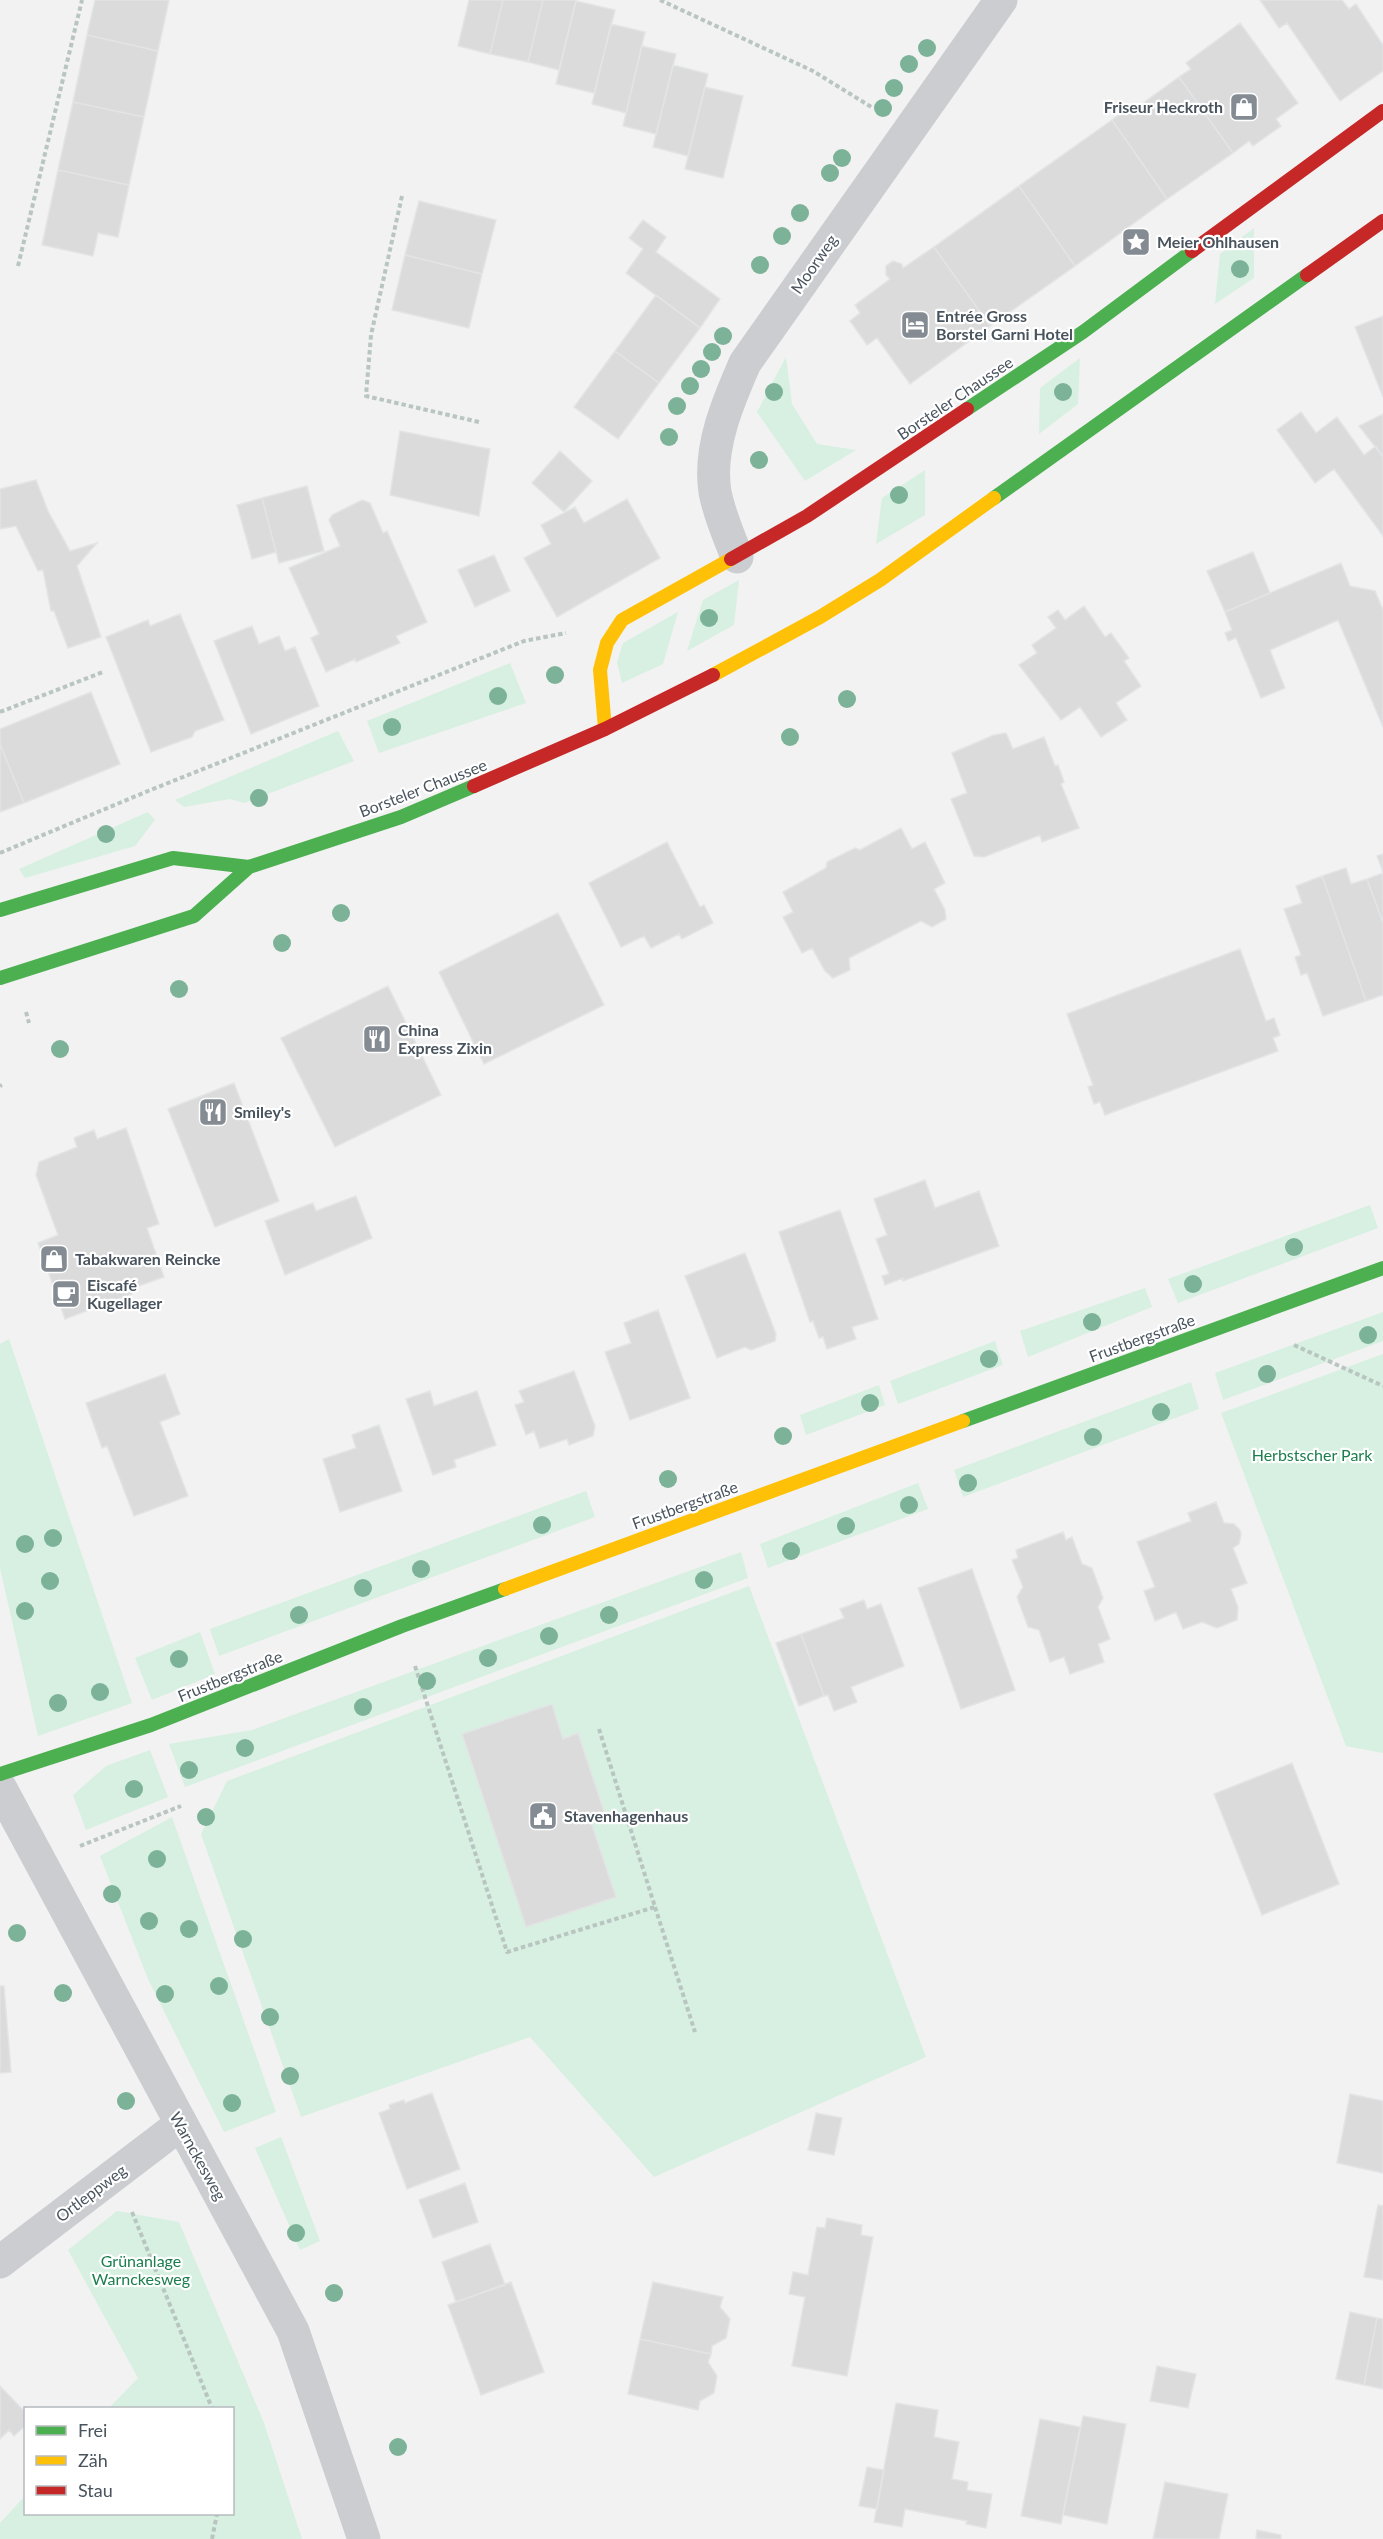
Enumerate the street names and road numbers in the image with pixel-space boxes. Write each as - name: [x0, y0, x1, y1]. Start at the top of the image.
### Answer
- street label: Moorweg: [786, 230, 841, 297]
- street label: Borsteler Chaussee: [893, 352, 1016, 443]
- street label: Borsteler Chaussee: [356, 754, 489, 821]
- street label: Frustbergstraße: [1086, 1310, 1197, 1365]
- street label: Frustbergstraße: [629, 1477, 740, 1532]
- street label: Frustbergstraße: [175, 1646, 285, 1705]
- street label: Warnckesweg: [166, 2108, 231, 2203]
- street label: Ortleppweg: [52, 2160, 130, 2225]

